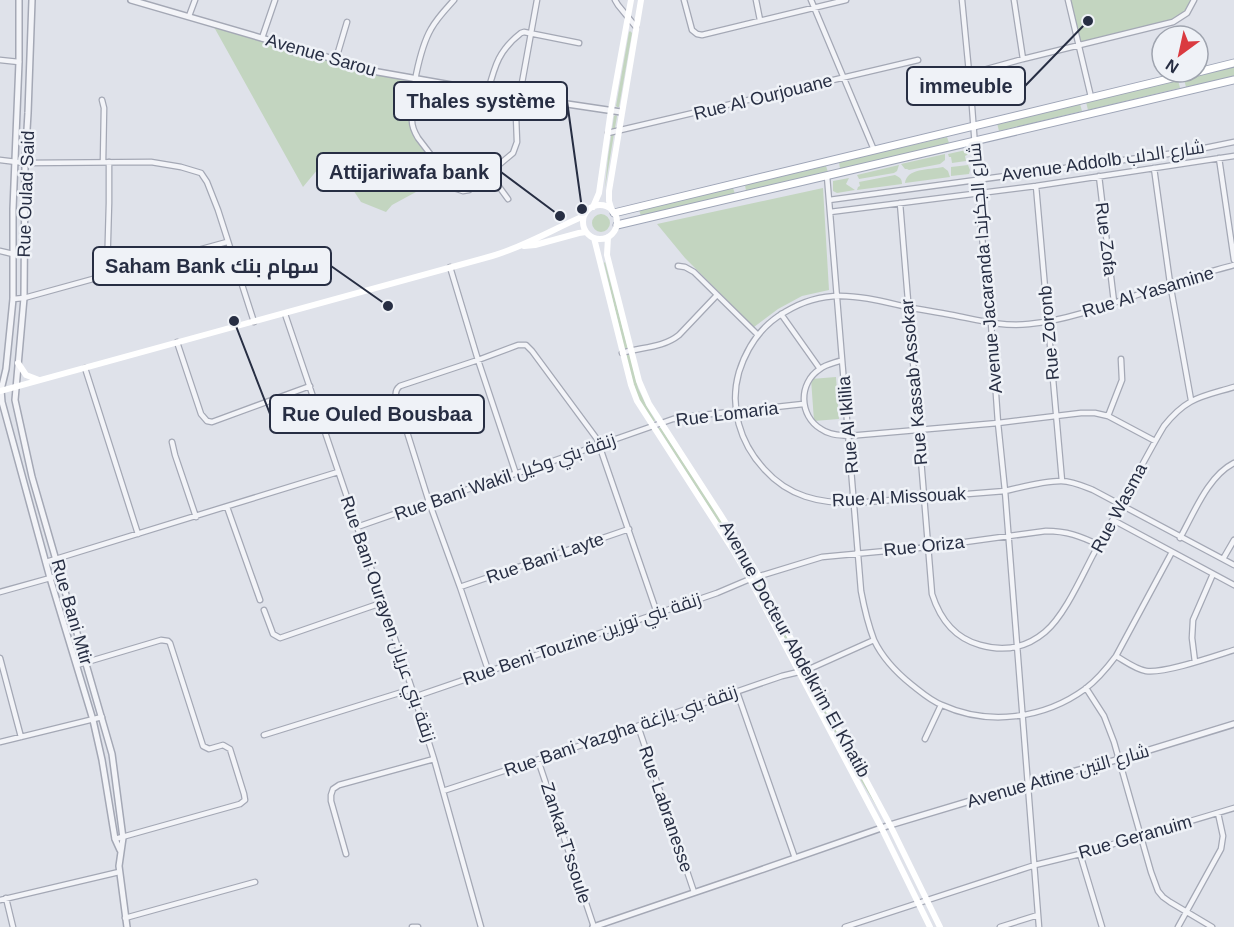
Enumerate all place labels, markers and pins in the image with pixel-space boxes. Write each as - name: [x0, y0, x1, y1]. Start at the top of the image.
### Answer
- callout: immeuble: [907, 67, 1025, 105]
- callout: Thales système: [394, 82, 567, 120]
- callout: Attijariwafa bank: [317, 153, 501, 191]
- callout: Saham Bank سهام بنك: [93, 247, 331, 285]
- callout: Rue Ouled Bousbaa: [270, 395, 484, 433]

